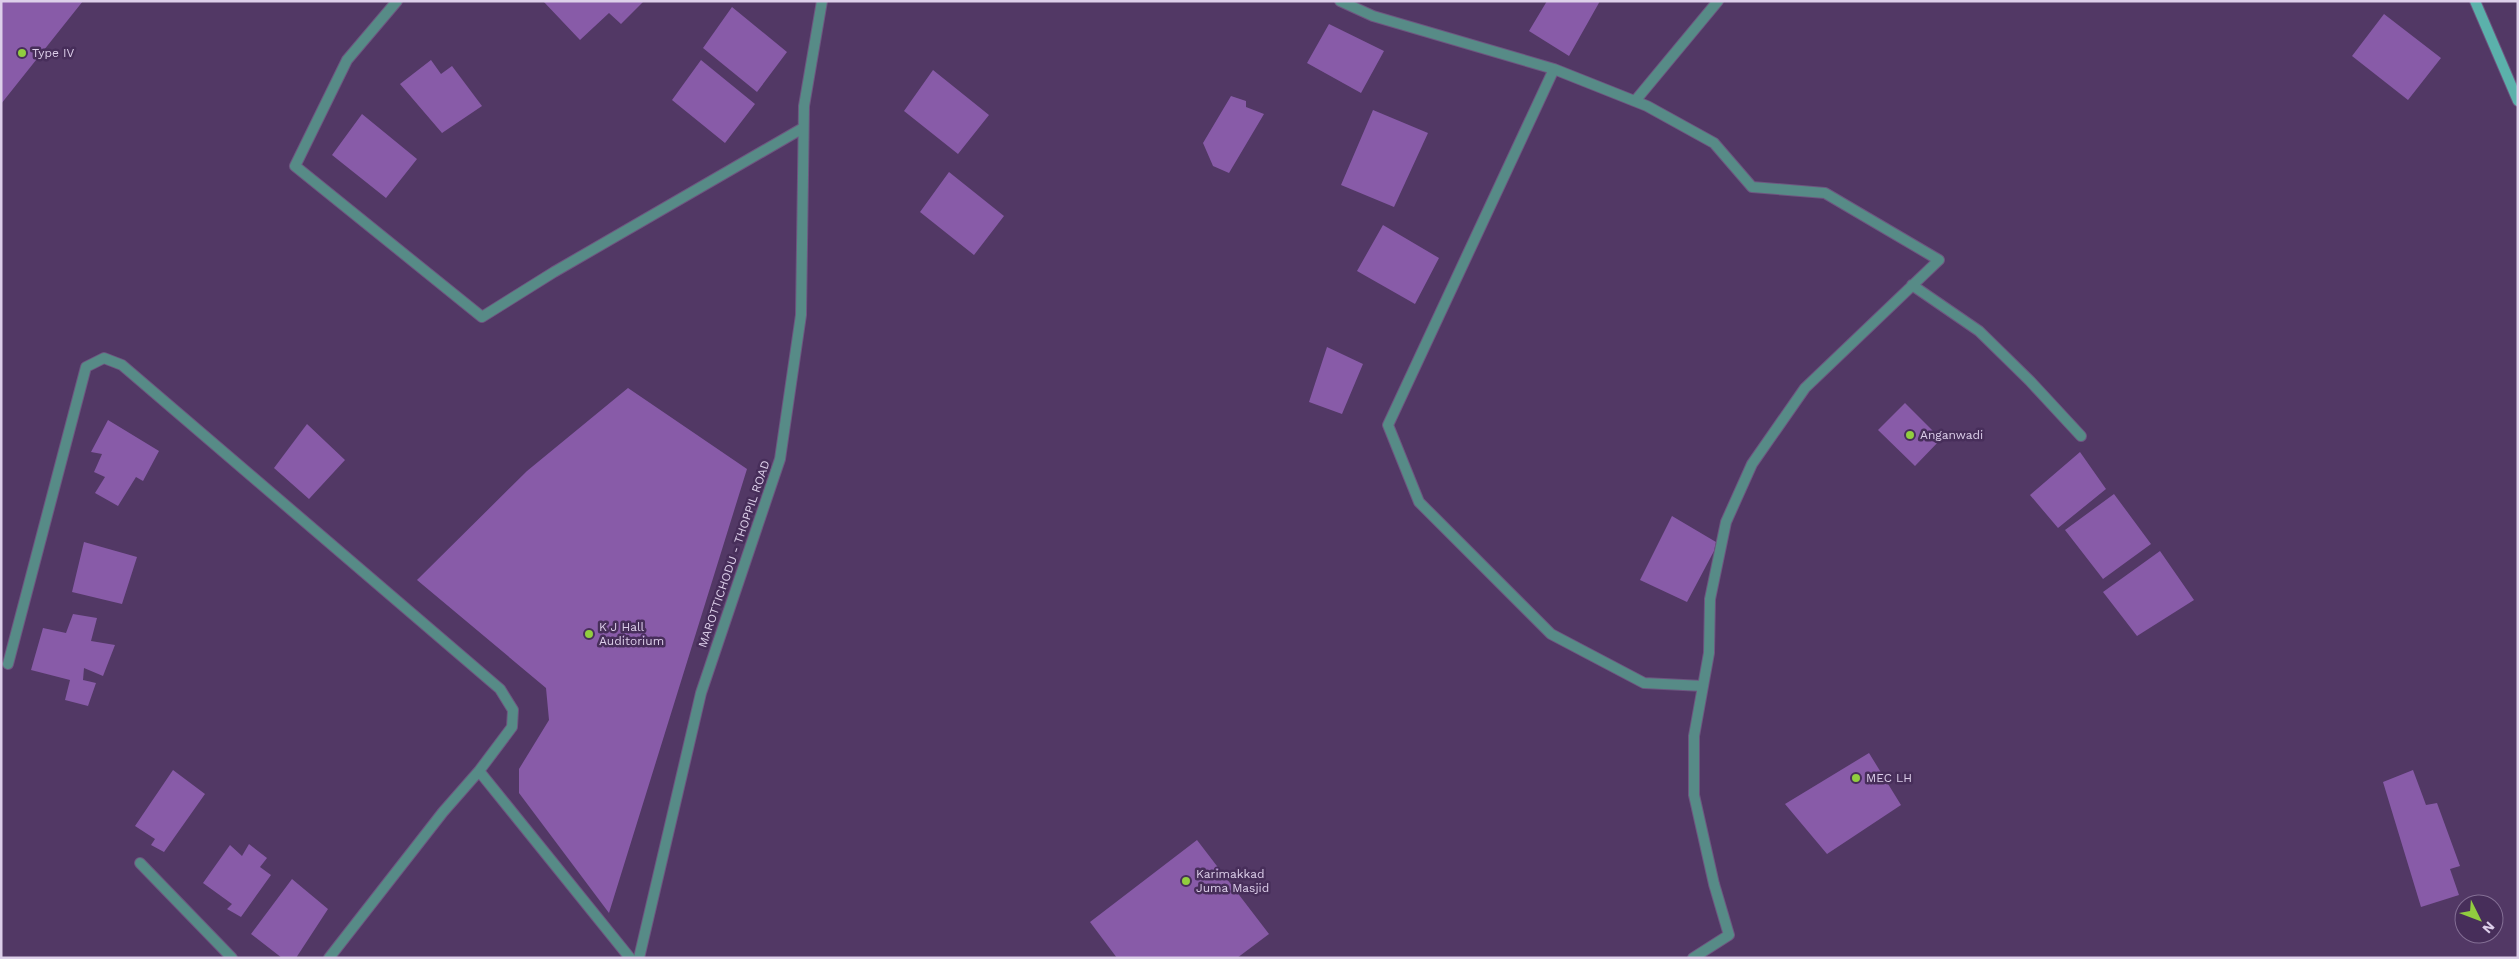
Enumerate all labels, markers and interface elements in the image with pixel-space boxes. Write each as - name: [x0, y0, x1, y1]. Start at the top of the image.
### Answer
- place label: Type IV: [32, 46, 75, 60]
- marker: Type IV: [16, 47, 28, 59]
- place label: Anganwadi: [1920, 428, 1983, 442]
- marker: Anganwadi: [1904, 429, 1916, 441]
- street label: MAROTTICHODU - THOPPIL ROAD: [695, 458, 773, 650]
- place label: K J Hall Auditorium: [599, 620, 664, 648]
- marker: K J Hall Auditorium: [583, 628, 595, 640]
- place label: MEC LH: [1866, 771, 1912, 785]
- marker: MEC LH: [1850, 772, 1862, 784]
- place label: Karimakkad Juma Masjid: [1196, 867, 1269, 895]
- marker: Karimakkad Juma Masjid: [1180, 875, 1192, 887]
- north arrow: [2454, 894, 2504, 944]
- text: N: [2479, 918, 2498, 937]

